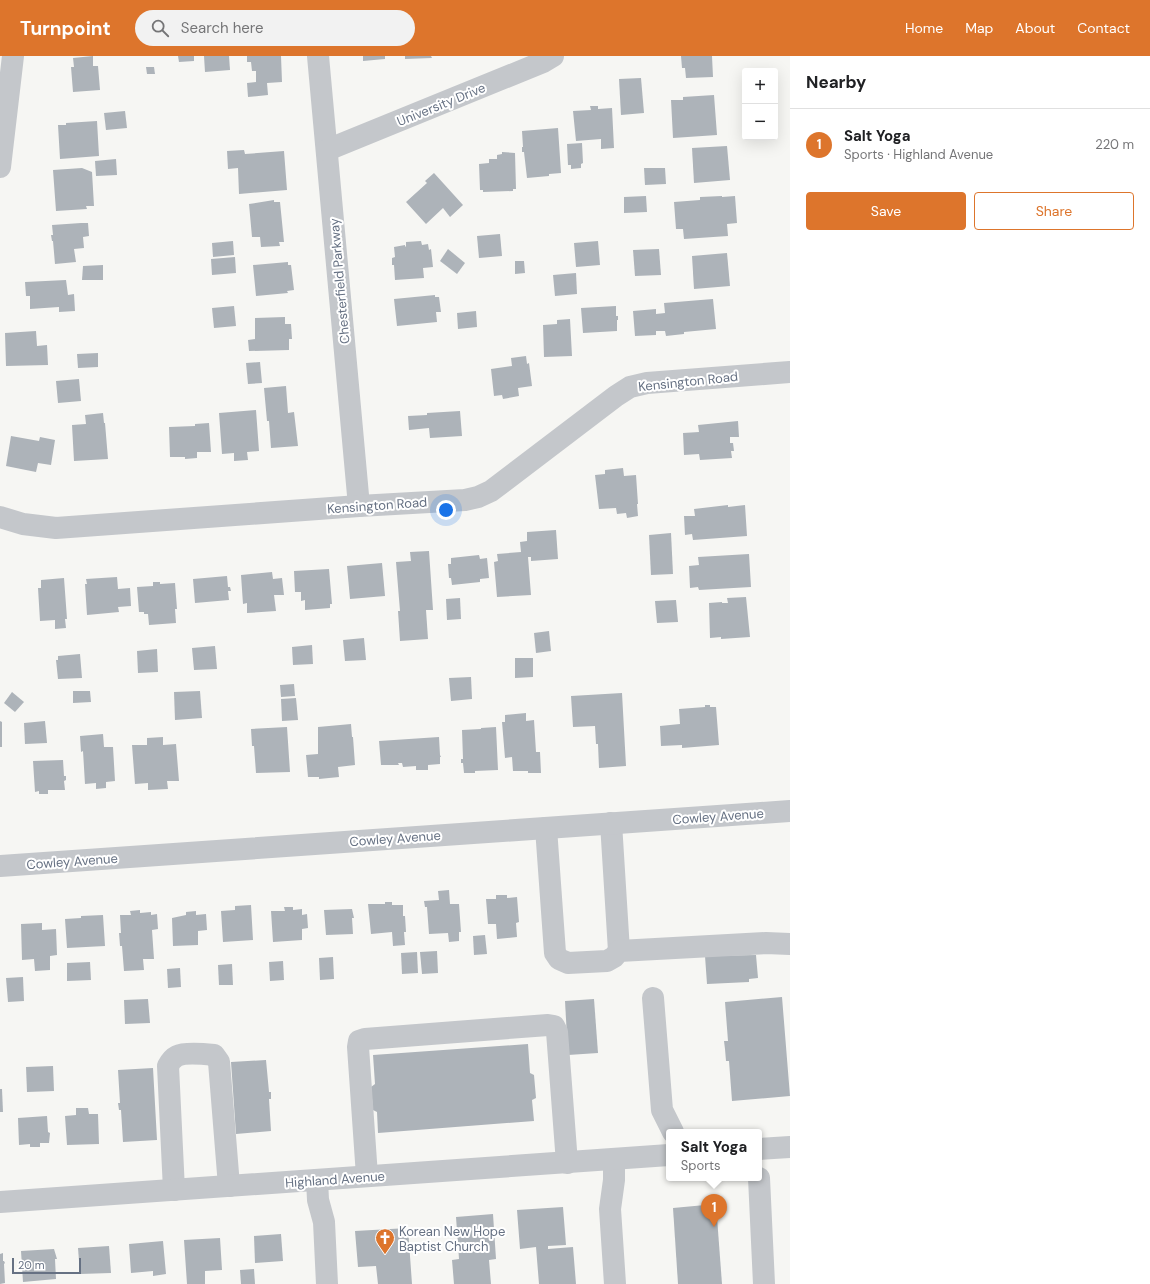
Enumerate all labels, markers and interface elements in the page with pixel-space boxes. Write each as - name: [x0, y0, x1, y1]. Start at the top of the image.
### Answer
- search box: [135, 10, 415, 46]
- text: Turnpoint: [20, 16, 111, 41]
- icon: search: [149, 17, 171, 39]
- text: Search here: [181, 18, 264, 38]
- text: Home: [905, 19, 943, 37]
- text: Map: [965, 19, 993, 37]
- text: About: [1015, 19, 1055, 37]
- text: Contact: [1077, 19, 1130, 37]
- map controls: [742, 68, 778, 140]
- button: +: [742, 68, 778, 104]
- text: Nearby: [806, 71, 866, 93]
- street label: University Drive: [394, 79, 488, 130]
- button: −: [742, 104, 778, 140]
- text: Salt Yoga: [844, 126, 910, 146]
- text: 1: [817, 136, 821, 153]
- text: 220 m: [1095, 136, 1134, 153]
- text: Sports · Highland Avenue: [844, 146, 993, 163]
- button: Save: [806, 192, 966, 230]
- button: Share: [974, 192, 1134, 230]
- street label: Chesterfield Parkway: [326, 217, 353, 345]
- street label: Kensington Road: [637, 368, 739, 395]
- street label: Kensington Road: [326, 494, 428, 517]
- your location: [436, 500, 456, 520]
- street label: Cowley Avenue: [672, 805, 764, 828]
- street label: Cowley Avenue: [349, 827, 441, 850]
- street label: Cowley Avenue: [26, 850, 118, 873]
- popup: [666, 1129, 762, 1181]
- text: Salt Yoga: [681, 1137, 747, 1157]
- text: Sports: [681, 1157, 721, 1174]
- street label: Highland Avenue: [285, 1168, 385, 1191]
- pin: 1: [701, 1194, 727, 1227]
- place label: Korean New Hope Baptist Church: [399, 1223, 505, 1255]
- church icon: Korean New Hope Baptist Church: [374, 1227, 396, 1255]
- scale bar: [12, 1256, 81, 1275]
- text: 20 m: [18, 1258, 44, 1272]

